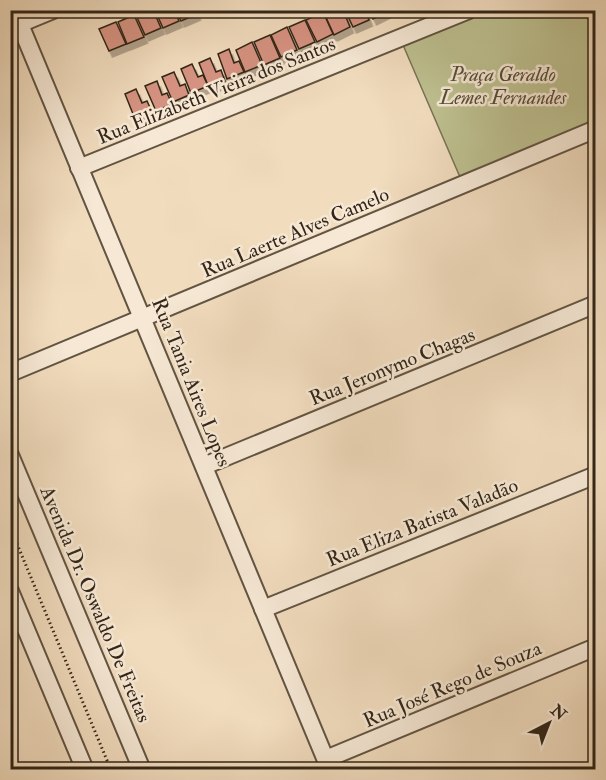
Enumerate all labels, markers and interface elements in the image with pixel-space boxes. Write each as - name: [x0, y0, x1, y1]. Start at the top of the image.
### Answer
- street label: Rua Elizabeth Vieira dos Santos: [93, 31, 339, 150]
- park label: Praça Geraldo Lemes Fernandes: [439, 62, 567, 110]
- street label: Rua Laerte Alves Camelo: [198, 182, 393, 283]
- street label: Rua Tania Aires Lopes: [145, 294, 237, 471]
- street label: Rua Jeronymo Chagas: [306, 322, 479, 411]
- street label: Rua Eliza Batista Valadão: [323, 473, 522, 572]
- street label: Avenida Dr. Oswaldo De Freitas: [34, 481, 157, 726]
- street label: Rua José Rego de Souza: [359, 635, 546, 733]
- north arrow: [519, 693, 579, 753]
- text: N: [546, 700, 571, 725]

